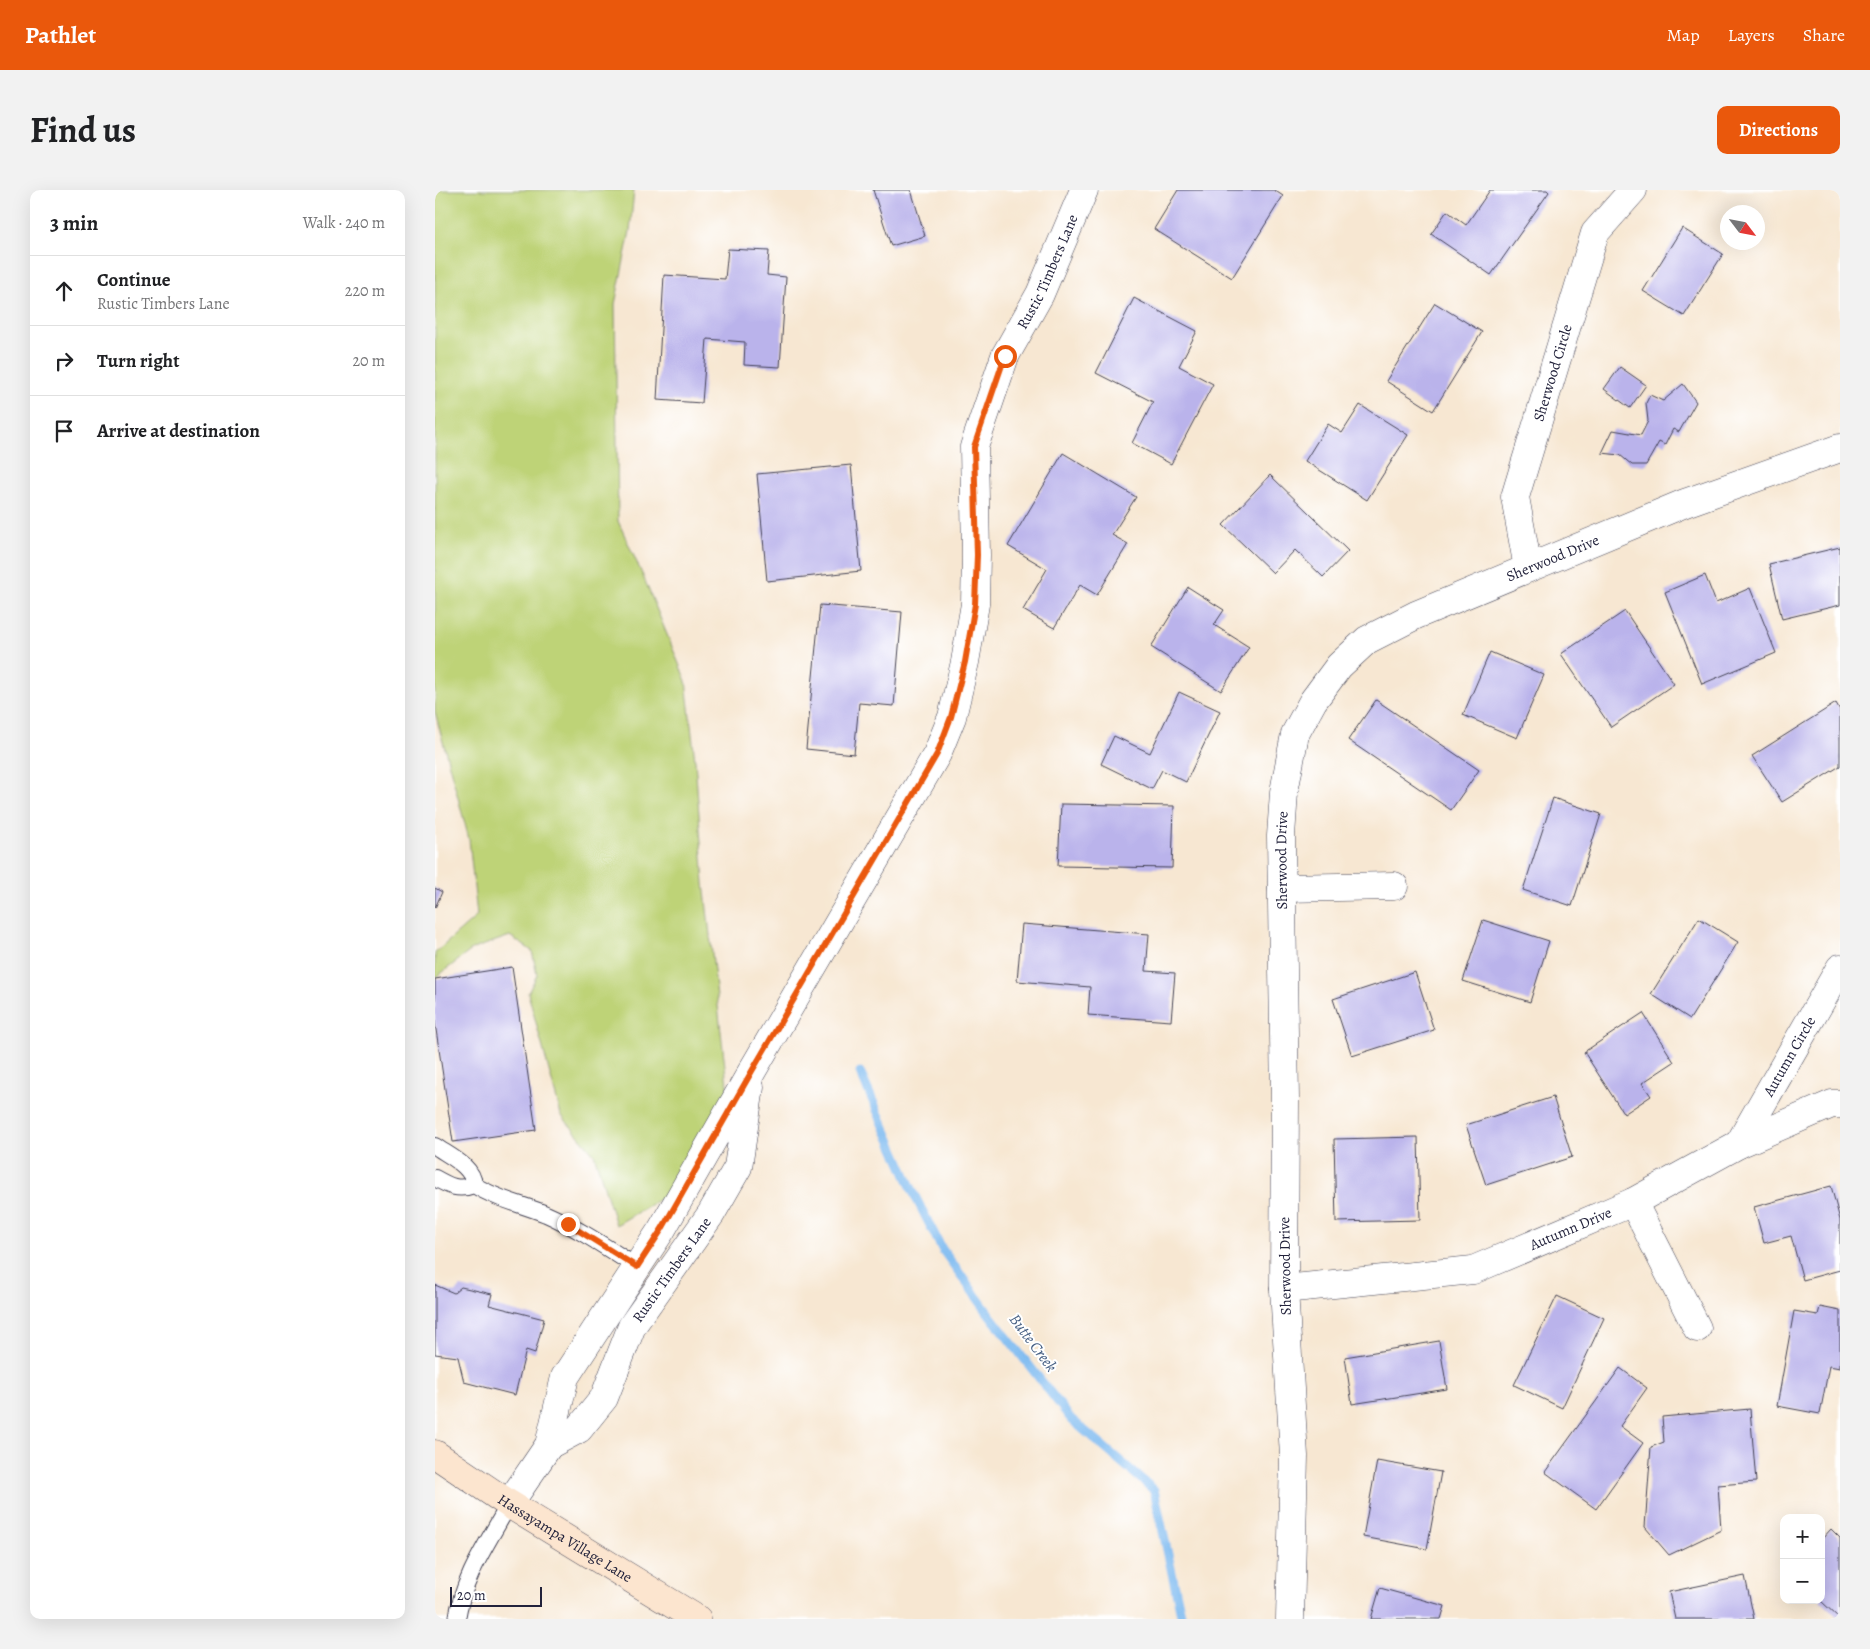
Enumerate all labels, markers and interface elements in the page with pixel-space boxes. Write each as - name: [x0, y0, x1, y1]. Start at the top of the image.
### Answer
- text: Pathlet: [25, 19, 96, 51]
- text: Map: [1667, 23, 1700, 47]
- text: Layers: [1728, 23, 1775, 47]
- text: Share: [1803, 23, 1845, 47]
- text: Find us: [30, 106, 136, 154]
- button: Directions: [1717, 106, 1840, 154]
- north arrow: [1720, 205, 1765, 250]
- text: 3 min: [50, 209, 98, 237]
- street label: Rustic Timbers Lane: [1012, 211, 1083, 333]
- text: Walk · 240 m: [303, 212, 385, 234]
- text: Continue: [97, 267, 171, 293]
- icon: ahead: [50, 277, 78, 305]
- text: 220 m: [345, 280, 385, 302]
- text: Rustic Timbers Lane: [97, 293, 230, 315]
- street label: Sherwood Circle: [1528, 321, 1577, 424]
- route start: [994, 345, 1017, 368]
- icon: right: [50, 347, 78, 375]
- text: Turn right: [97, 348, 179, 374]
- text: 20 m: [352, 350, 385, 372]
- icon: arrive: [50, 417, 78, 445]
- text: Arrive at destination: [97, 418, 260, 444]
- street label: Sherwood Drive: [1503, 530, 1602, 586]
- street label: Sherwood Drive: [1271, 810, 1293, 910]
- street label: Autumn Circle: [1758, 1013, 1820, 1101]
- street label: Autumn Drive: [1526, 1202, 1615, 1255]
- route end: [557, 1213, 580, 1236]
- street label: Rustic Timbers Lane: [628, 1213, 716, 1326]
- street label: Sherwood Drive: [1274, 1216, 1296, 1315]
- water label: Butte Creek: [1004, 1309, 1062, 1377]
- street label: Hassayampa Village Lane: [494, 1489, 636, 1587]
- map controls: [1780, 1514, 1825, 1604]
- button: +: [1780, 1514, 1825, 1559]
- button: −: [1780, 1559, 1825, 1604]
- scale bar: [450, 1584, 543, 1607]
- text: 20 m: [457, 1586, 486, 1605]

